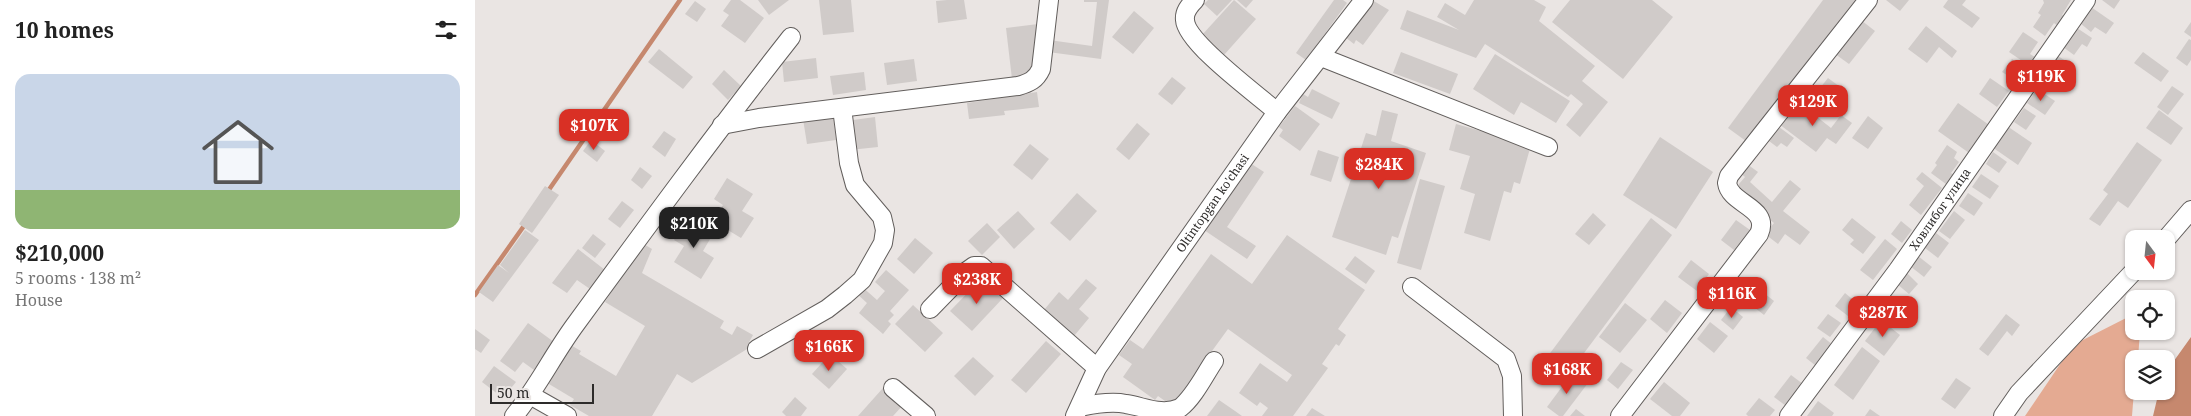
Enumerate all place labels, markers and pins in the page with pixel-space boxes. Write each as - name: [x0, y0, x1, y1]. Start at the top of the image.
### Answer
- pin: $119K: [2006, 59, 2076, 102]
- pin: $129K: [1778, 84, 1848, 127]
- pin: $107K: [559, 108, 629, 151]
- pin: $284K: [1344, 148, 1414, 190]
- pin: $210K: [659, 206, 729, 249]
- pin: $238K: [942, 262, 1012, 305]
- pin: $116K: [1697, 276, 1767, 319]
- pin: $287K: [1848, 296, 1918, 338]
- pin: $166K: [794, 330, 864, 372]
- pin: $168K: [1532, 352, 1602, 395]

